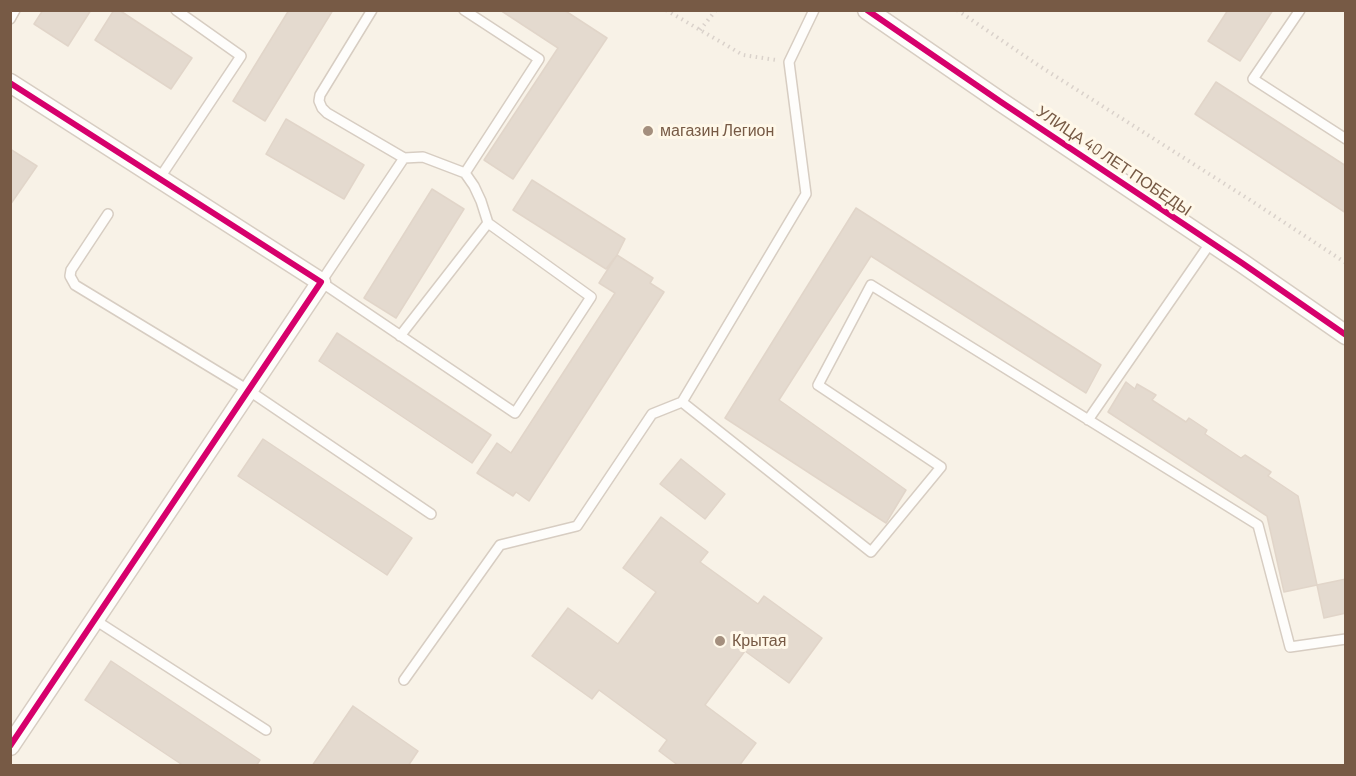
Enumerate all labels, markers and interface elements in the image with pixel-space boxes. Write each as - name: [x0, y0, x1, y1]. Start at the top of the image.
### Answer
- street label: УЛИЦА 40 ЛЕТ ПОБЕДЫ: [1033, 102, 1195, 220]
- place label: магазин Легион: [660, 121, 774, 141]
- marker: магазин Легион: [641, 124, 655, 138]
- place label: Крытая: [732, 631, 786, 651]
- marker: Крытая: [713, 634, 727, 648]

